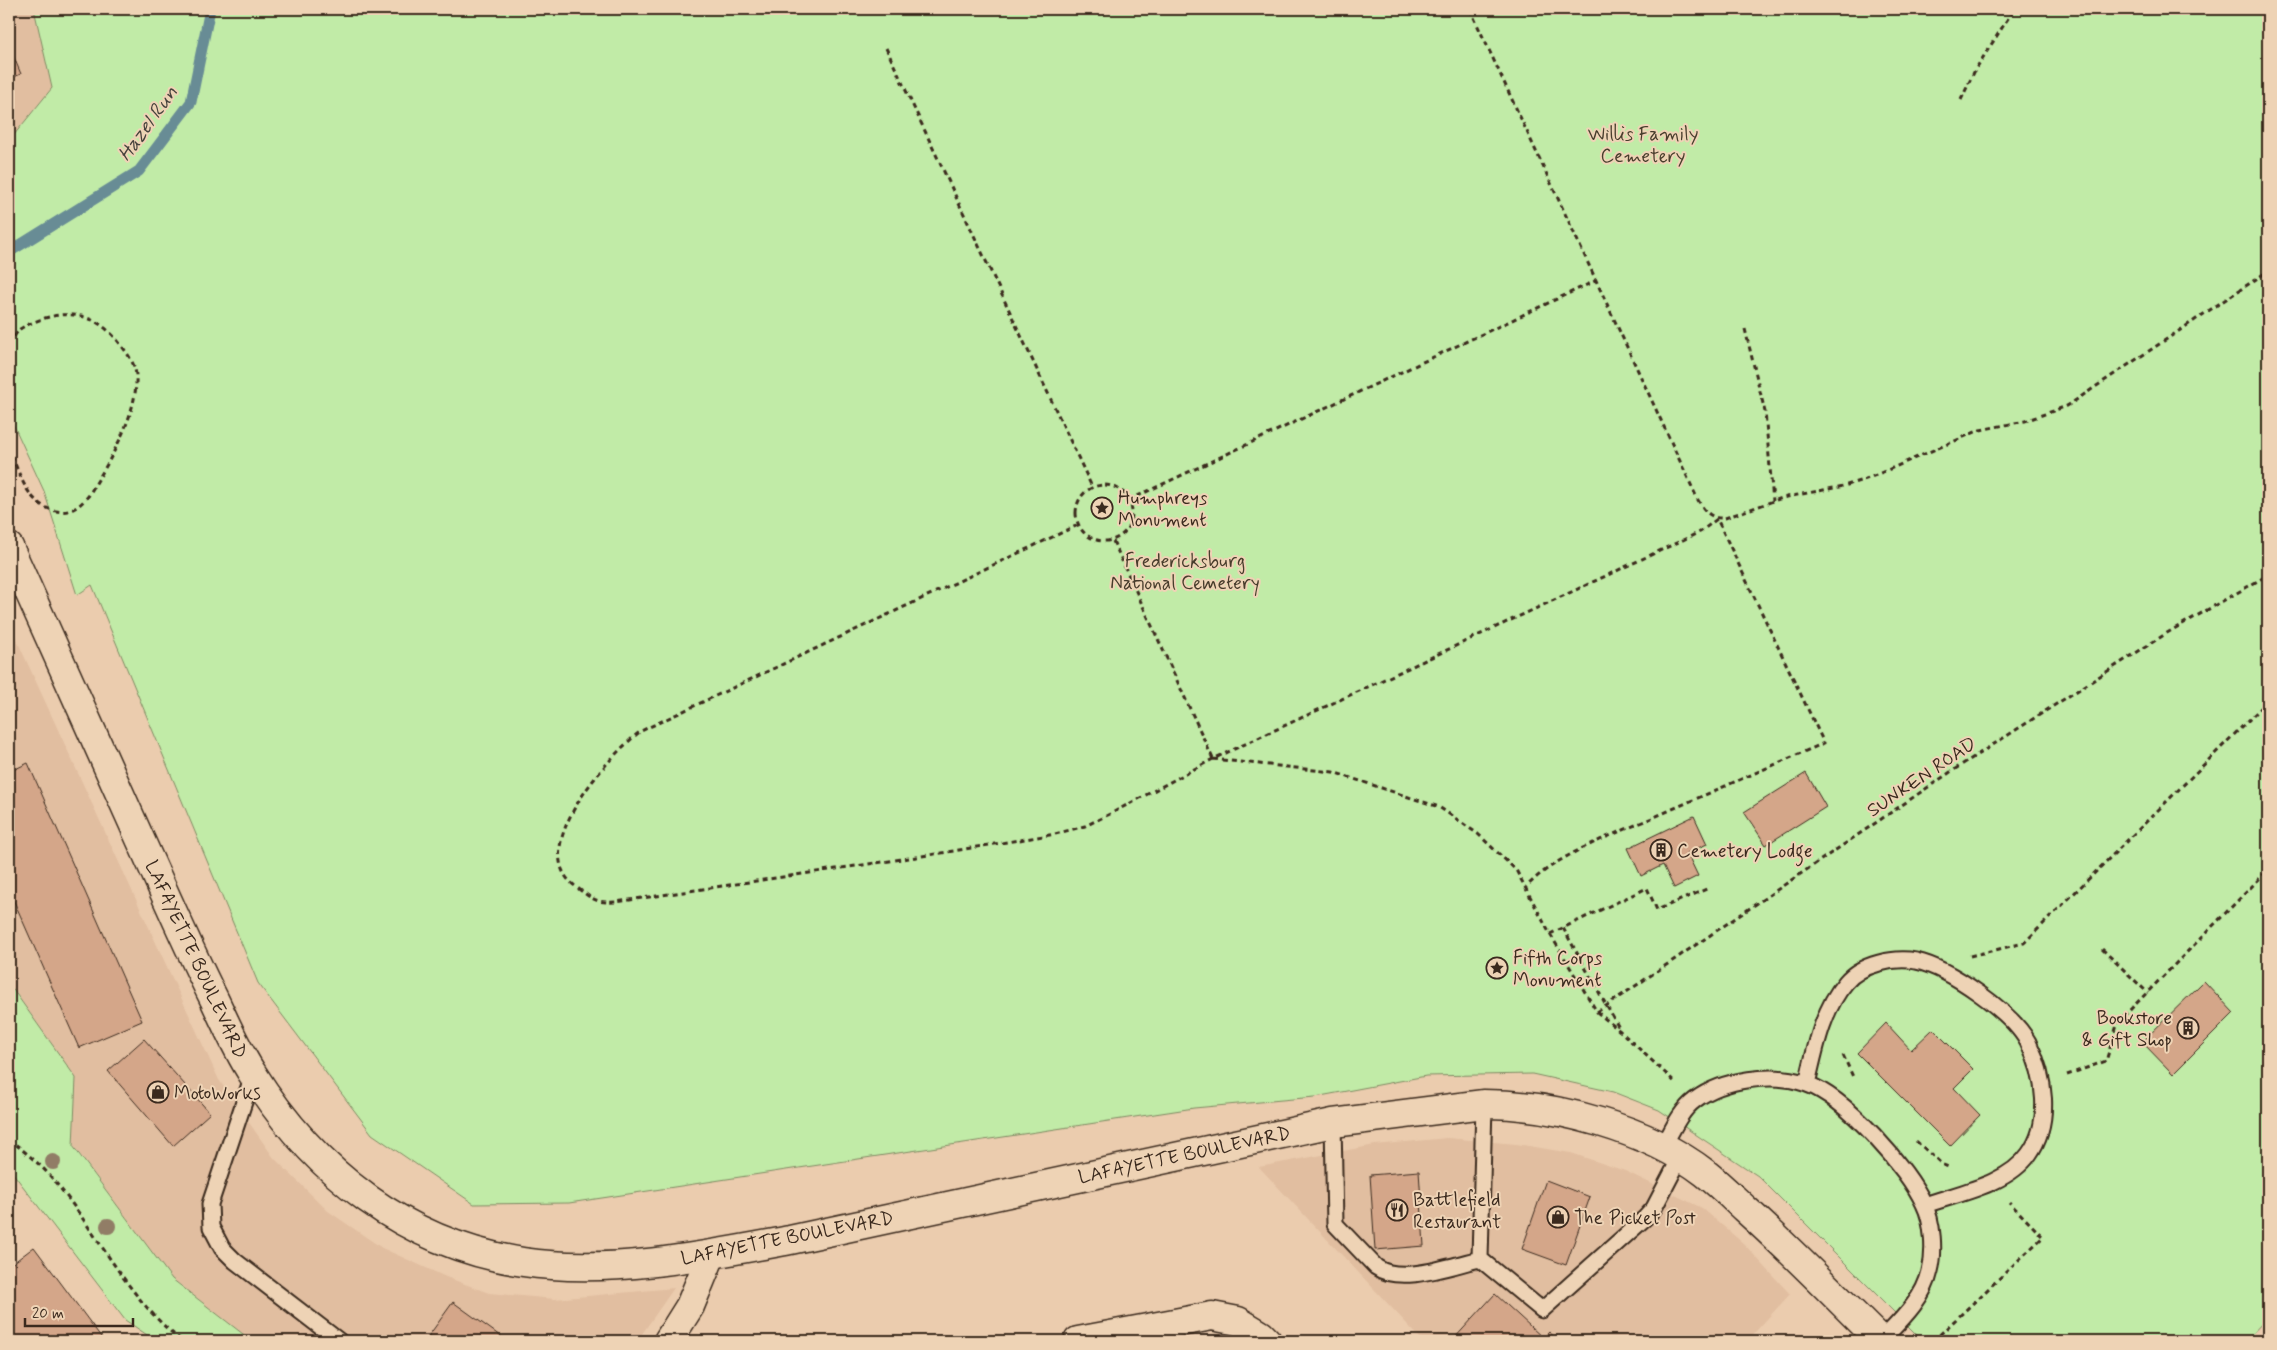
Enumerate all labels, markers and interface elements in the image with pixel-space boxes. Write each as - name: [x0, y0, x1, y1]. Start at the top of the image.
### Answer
- water label: Hazel Run: [112, 81, 185, 167]
- park label: Willis Family Cemetery: [1588, 122, 1698, 169]
- place label: Humphreys Monument: [1118, 486, 1208, 533]
- place icon: Humphreys Monument: [1090, 496, 1114, 520]
- park label: Fredericksburg National Cemetery: [1110, 549, 1260, 597]
- street label: SUNKEN ROAD: [1862, 731, 1981, 823]
- building icon: Cemetery Lodge: [1649, 838, 1673, 862]
- place label: Cemetery Lodge: [1677, 839, 1813, 867]
- street label: LAFAYETTE BOULEVARD: [139, 856, 253, 1063]
- place label: Fifth Corps Monument: [1513, 946, 1603, 993]
- place icon: Fifth Corps Monument: [1485, 956, 1509, 980]
- place label: Bookstore & Gift Shop: [2082, 1006, 2172, 1053]
- building icon: Bookstore & Gift Shop: [2176, 1016, 2200, 1040]
- shop icon: MotoWorks: [146, 1080, 170, 1104]
- place label: MotoWorks: [174, 1081, 261, 1106]
- street label: LAFAYETTE BOULEVARD: [1076, 1121, 1293, 1190]
- place label: Battlefield Restaurant: [1413, 1188, 1501, 1235]
- restaurant icon: Battlefield Restaurant: [1385, 1198, 1409, 1222]
- shop icon: The Picket Post: [1546, 1205, 1570, 1229]
- street label: LAFAYETTE BOULEVARD: [679, 1206, 896, 1271]
- place label: The Picket Post: [1574, 1206, 1696, 1231]
- scale bar: [25, 1295, 132, 1327]
- text: 20 m: [32, 1304, 64, 1324]

